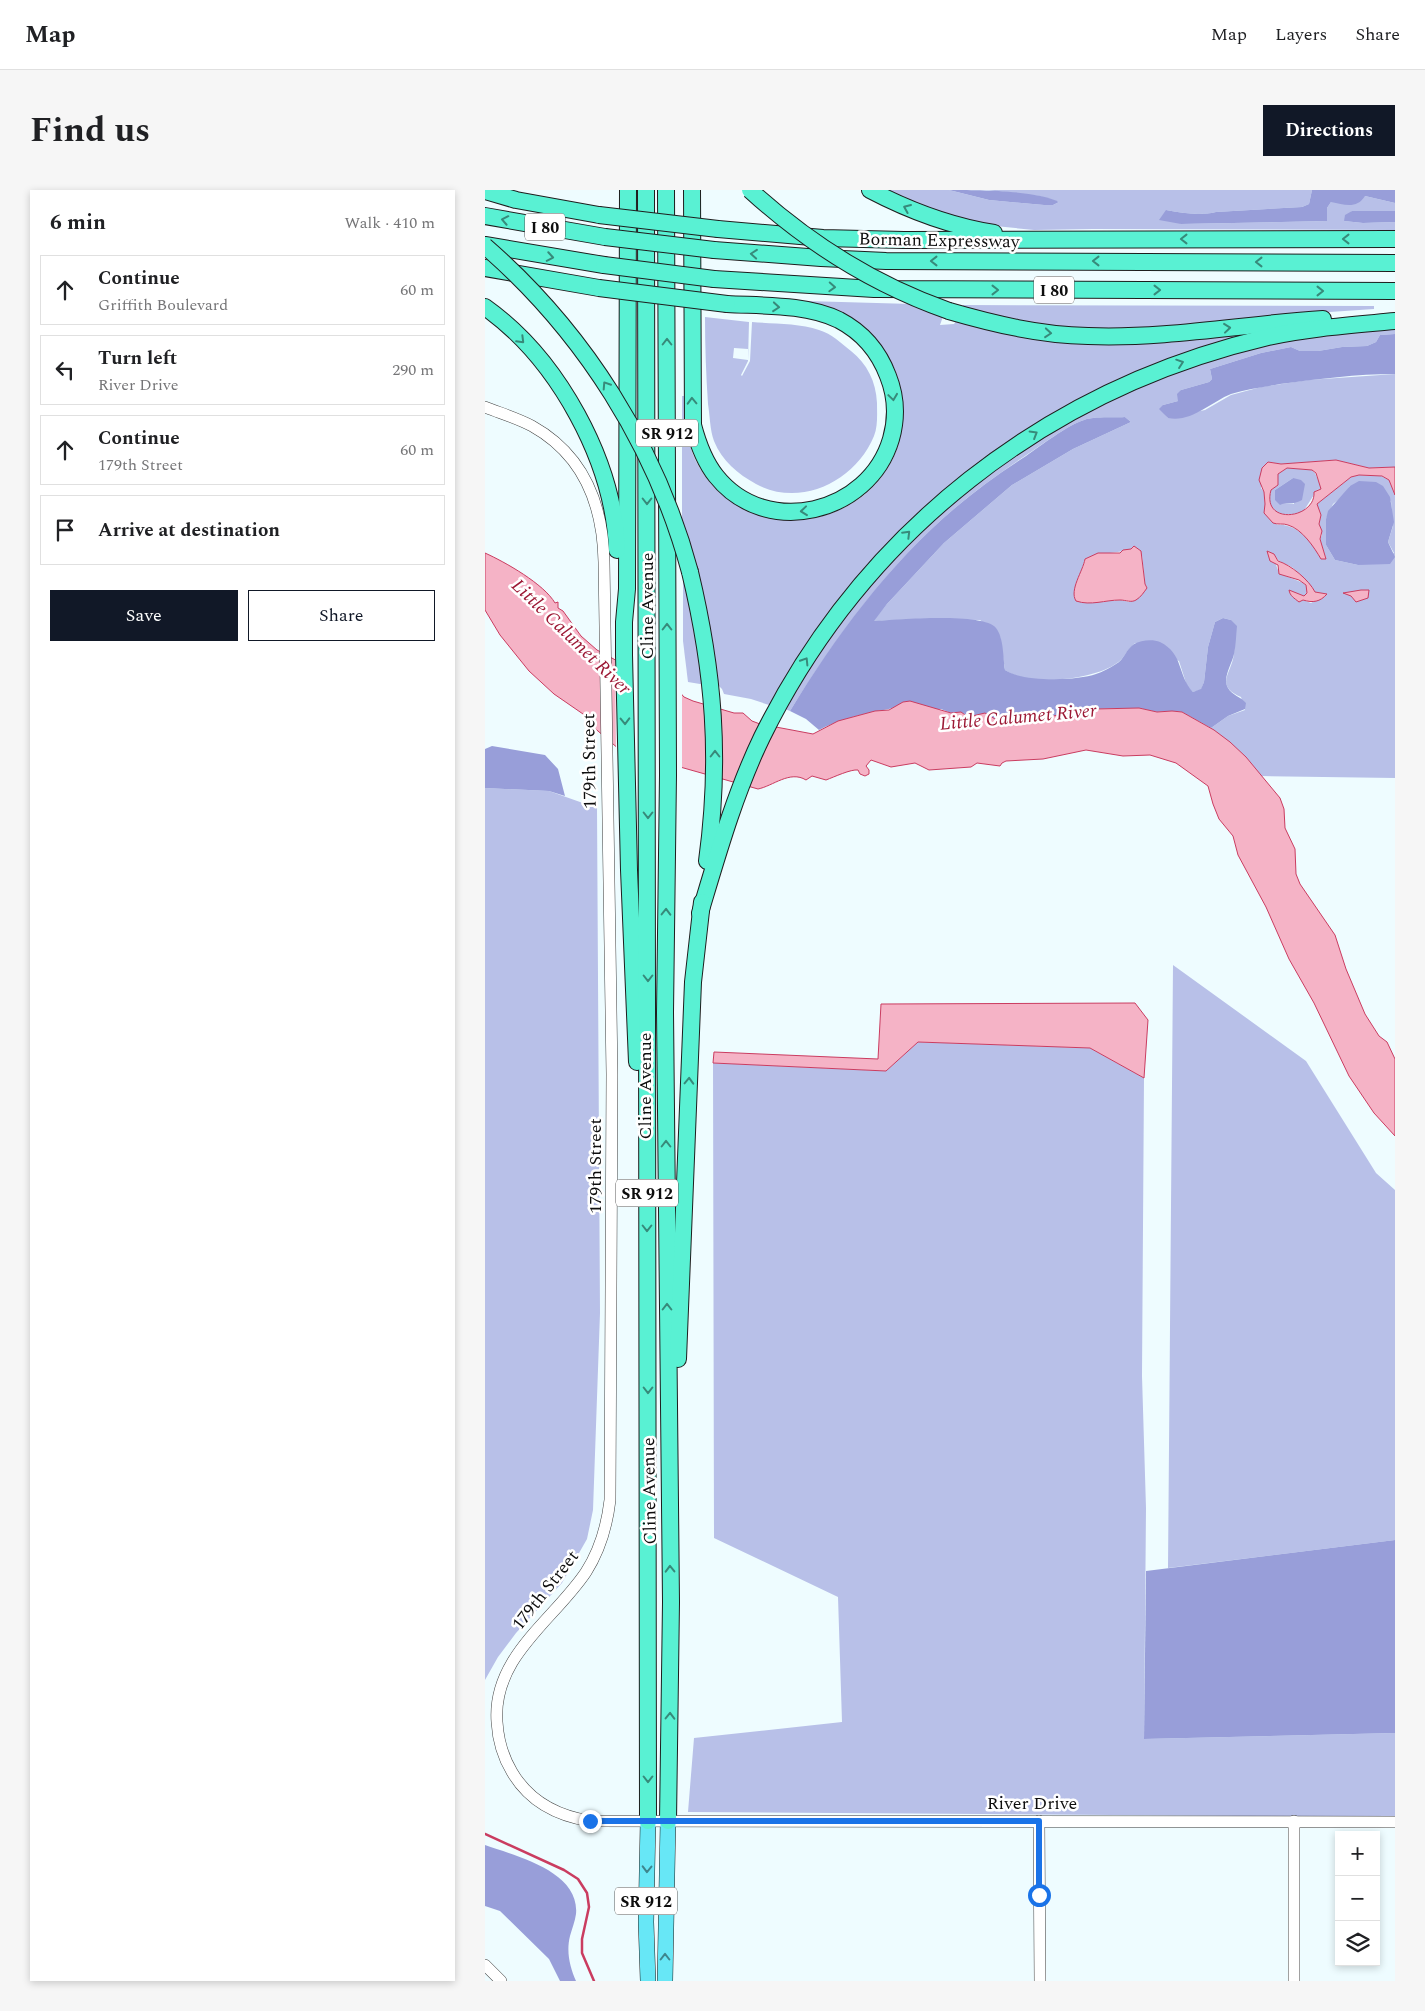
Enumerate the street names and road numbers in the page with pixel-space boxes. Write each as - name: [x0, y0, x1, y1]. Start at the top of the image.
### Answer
- road number: I 80: [525, 214, 565, 241]
- street label: Borman Expressway: [858, 226, 1021, 255]
- road number: I 80: [1034, 276, 1074, 304]
- road number: SR 912: [636, 420, 698, 446]
- street label: Cline Avenue: [634, 552, 661, 660]
- street label: 179th Street: [575, 713, 604, 809]
- street label: Cline Avenue: [632, 1032, 659, 1140]
- street label: 179th Street: [582, 1118, 609, 1214]
- road number: SR 912: [616, 1180, 678, 1206]
- street label: Cline Avenue: [635, 1437, 664, 1545]
- street label: 179th Street: [505, 1544, 585, 1636]
- street label: River Drive: [987, 1790, 1077, 1817]
- road number: SR 912: [615, 1888, 677, 1914]

